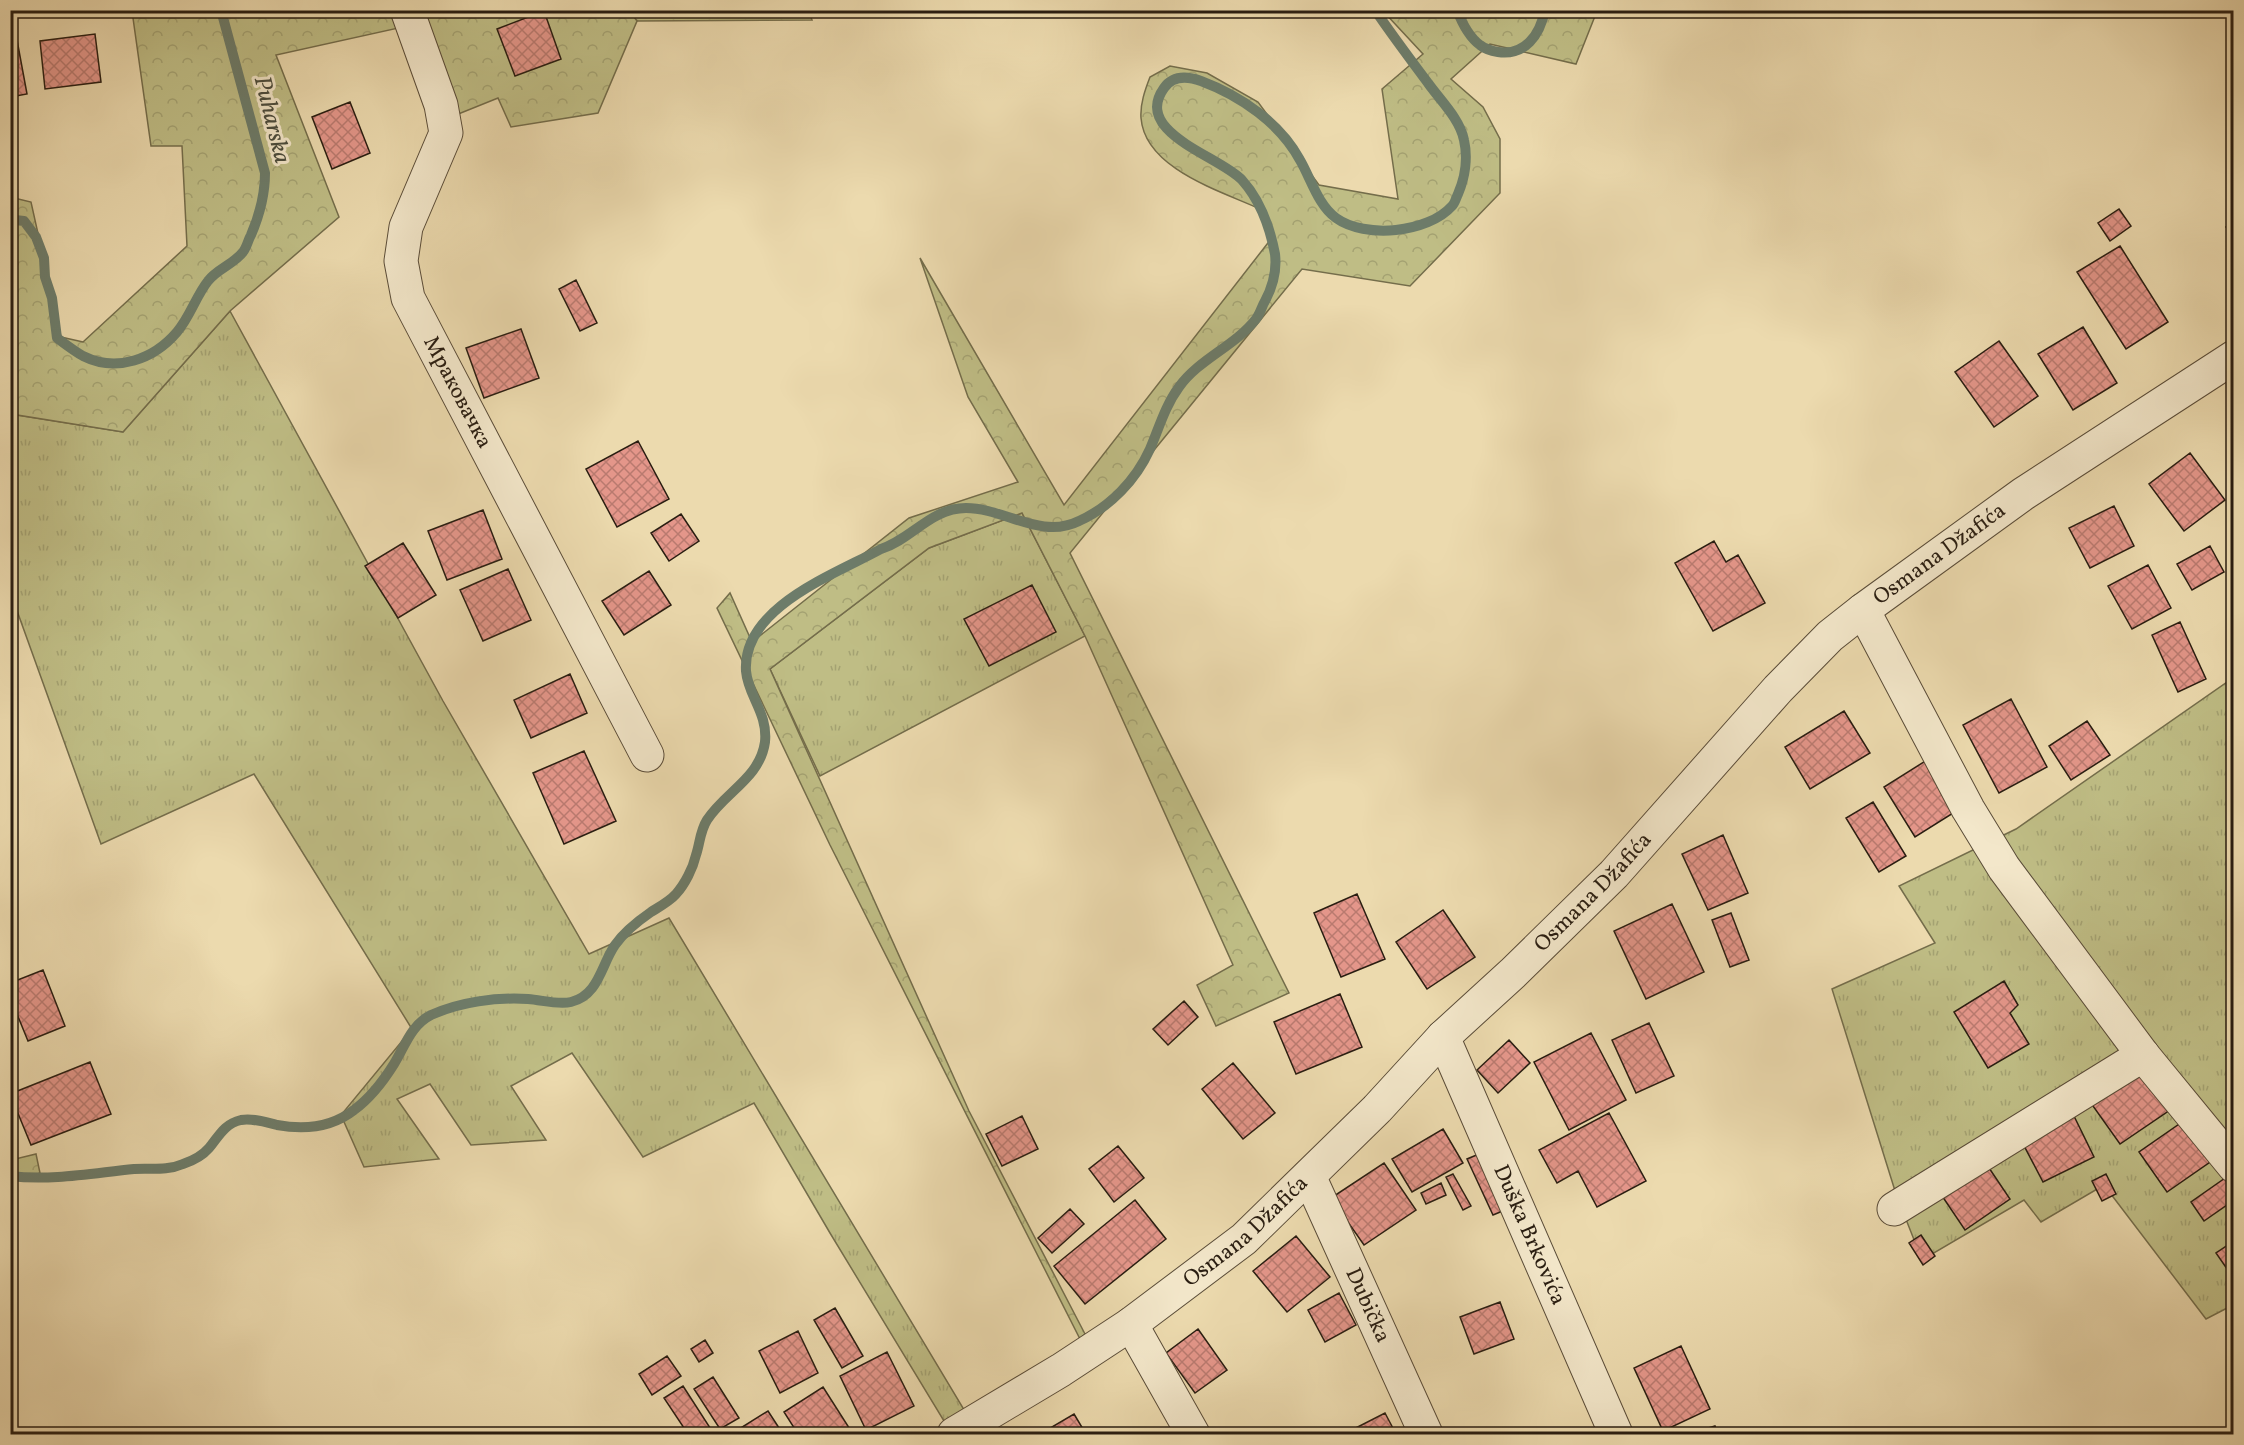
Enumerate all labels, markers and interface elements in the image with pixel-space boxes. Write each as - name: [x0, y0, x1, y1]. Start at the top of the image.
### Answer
- water label: Puharska: [244, 73, 298, 167]
- street label: Мраковачка: [415, 331, 500, 454]
- street label: Osmana Džafića: [1867, 496, 2012, 613]
- street label: Osmana Džafića: [1527, 826, 1659, 960]
- street label: Duška Brkovića: [1485, 1160, 1574, 1310]
- street label: Osmana Džafića: [1177, 1169, 1315, 1295]
- street label: Dubička: [1337, 1263, 1398, 1348]

